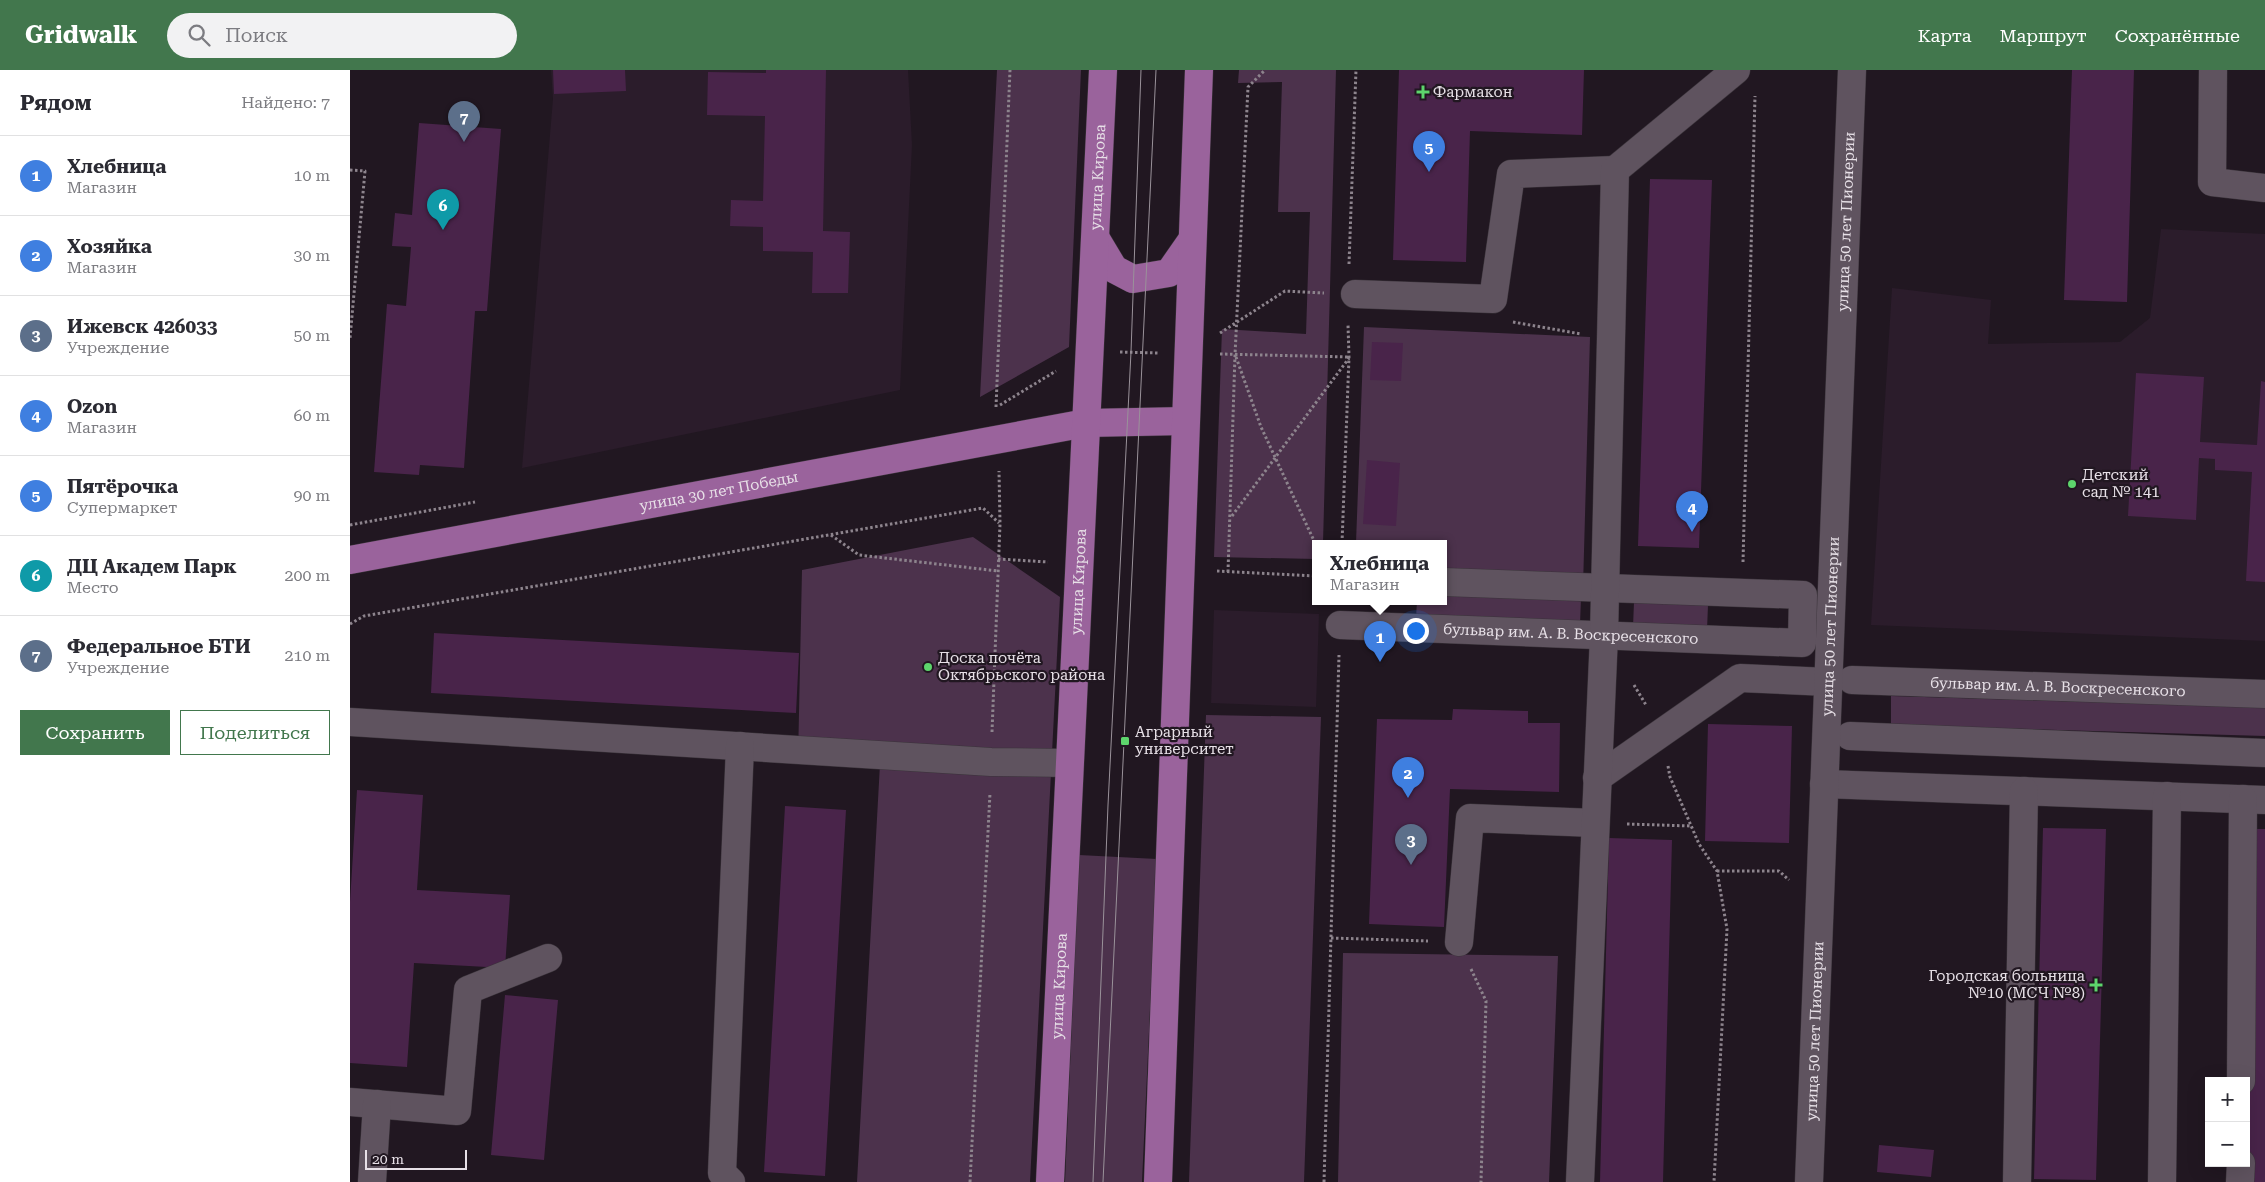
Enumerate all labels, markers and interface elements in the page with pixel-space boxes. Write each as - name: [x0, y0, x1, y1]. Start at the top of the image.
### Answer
- search box: [167, 13, 517, 58]
- text: Gridwalk: [25, 21, 137, 49]
- icon: search: [185, 21, 213, 49]
- text: Поиск: [225, 24, 288, 47]
- text: Карта: [1918, 25, 1972, 46]
- text: Маршрут: [2000, 25, 2087, 46]
- text: Сохранённые: [2115, 25, 2240, 46]
- place label: Фармакон: [1433, 83, 1513, 101]
- marker: Фармакон: [1417, 86, 1429, 98]
- text: Рядом: [20, 91, 92, 115]
- text: Найдено: 7: [241, 93, 330, 112]
- pin: 7: [448, 101, 480, 142]
- street label: улица Кирова: [1086, 124, 1109, 231]
- pin: 5: [1413, 131, 1445, 172]
- street label: улица 50 лет Пионерии: [1834, 131, 1859, 312]
- text: Хлебница: [67, 155, 166, 178]
- text: 1: [32, 166, 40, 185]
- text: 10 m: [293, 166, 330, 185]
- text: Магазин: [67, 178, 137, 197]
- pin: 6: [427, 189, 459, 230]
- text: Хозяйка: [67, 235, 152, 258]
- text: 2: [32, 246, 40, 265]
- text: 30 m: [293, 246, 330, 265]
- text: Магазин: [67, 258, 137, 277]
- text: Ижевск 426033: [67, 315, 217, 338]
- text: 3: [32, 326, 40, 345]
- text: 50 m: [293, 326, 330, 345]
- text: Учреждение: [67, 338, 169, 357]
- text: Ozon: [67, 395, 117, 418]
- text: 4: [32, 406, 40, 425]
- text: 60 m: [293, 406, 330, 425]
- text: Магазин: [67, 418, 137, 437]
- place label: Детский сад № 141: [2082, 466, 2160, 501]
- street label: улица 30 лет Победы: [638, 468, 799, 515]
- text: Пятёрочка: [67, 475, 178, 498]
- marker: Детский сад № 141: [2066, 478, 2078, 490]
- text: 5: [32, 486, 40, 505]
- text: 90 m: [293, 486, 330, 505]
- pin: 4: [1676, 491, 1708, 532]
- text: Супермаркет: [67, 498, 177, 517]
- street label: улица Кирова: [1067, 528, 1090, 635]
- street label: улица 50 лет Пионерии: [1818, 536, 1843, 717]
- popup: [1312, 540, 1447, 605]
- text: Хлебница: [1330, 552, 1429, 575]
- text: ДЦ Академ Парк: [67, 555, 237, 578]
- text: 6: [32, 566, 40, 585]
- text: 200 m: [284, 566, 330, 585]
- text: Магазин: [1330, 575, 1400, 594]
- text: Место: [67, 578, 119, 597]
- your location: [1403, 618, 1429, 644]
- street label: бульвар им. А. В. Воскресенского: [1443, 620, 1699, 648]
- pin: 1: [1364, 621, 1396, 662]
- text: Федеральное БТИ: [67, 635, 251, 658]
- text: 7: [32, 646, 40, 665]
- text: 210 m: [284, 646, 330, 665]
- place label: Доска почёта Октябрьского района: [938, 649, 1105, 684]
- text: Учреждение: [67, 658, 169, 677]
- marker: Доска почёта Октябрьского района: [922, 661, 934, 673]
- street label: бульвар им. А. В. Воскресенского: [1930, 674, 2186, 700]
- button: Сохранить: [20, 710, 170, 755]
- button: Поделиться: [180, 710, 330, 755]
- place label: Аграрный университет: [1135, 723, 1234, 758]
- marker: Аграрный университет: [1119, 735, 1131, 747]
- pin: 2: [1392, 757, 1424, 798]
- pin: 3: [1395, 824, 1427, 865]
- street label: улица Кирова: [1048, 933, 1071, 1040]
- street label: улица 50 лет Пионерии: [1802, 941, 1827, 1121]
- place label: Городская больница №10 (МСЧ №8): [1928, 967, 2085, 1002]
- marker: Городская больница №10 (МСЧ №8): [2089, 978, 2103, 992]
- map controls: [2205, 1077, 2250, 1167]
- button: +: [2205, 1077, 2250, 1122]
- button: −: [2205, 1122, 2250, 1167]
- scale bar: [365, 1147, 468, 1170]
- text: 20 m: [372, 1151, 404, 1167]

